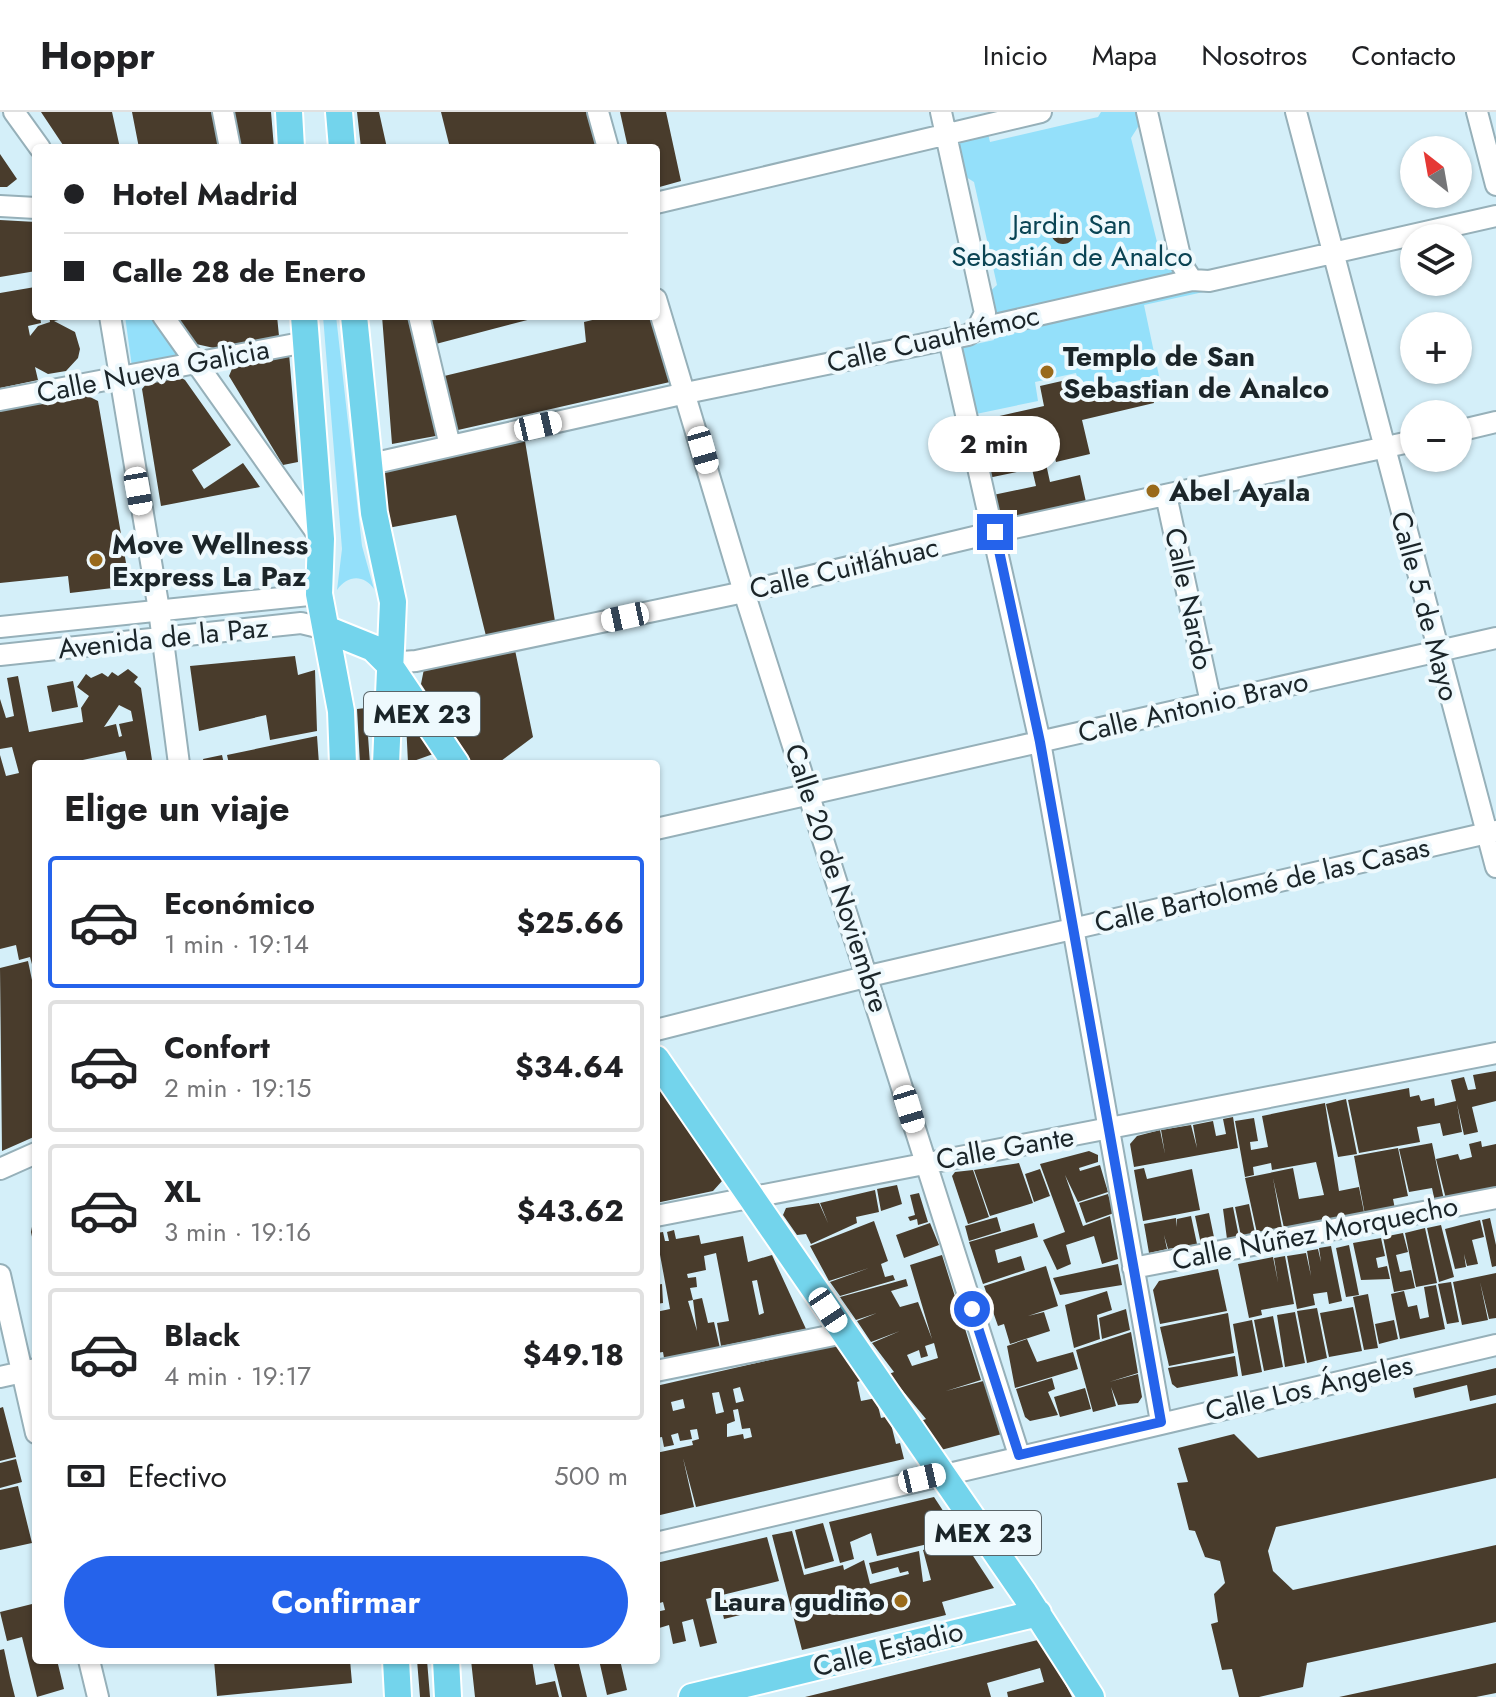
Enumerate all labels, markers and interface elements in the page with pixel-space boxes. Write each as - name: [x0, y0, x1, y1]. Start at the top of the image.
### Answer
- text: Hoppr: [40, 28, 155, 83]
- text: Inicio: [983, 35, 1048, 76]
- text: Mapa: [1092, 35, 1157, 76]
- text: Nosotros: [1201, 35, 1307, 76]
- text: Contacto: [1351, 35, 1456, 76]
- north arrow: [1400, 136, 1472, 208]
- map controls: [1400, 136, 1472, 472]
- text: Hotel Madrid: [112, 173, 298, 216]
- park label: Jardin San Sebastián de Analco: [951, 204, 1193, 277]
- button: layers: [1400, 224, 1472, 296]
- text: Calle 28 de Enero: [112, 250, 366, 293]
- street label: Calle Cuauhtémoc: [823, 295, 1043, 383]
- button: +: [1400, 312, 1472, 384]
- street label: Calle Nueva Galicia: [33, 328, 273, 414]
- place label: Templo de San Sebastian de Analco: [1063, 336, 1329, 409]
- marker: Templo de San Sebastian de Analco: [1038, 363, 1056, 381]
- button: −: [1400, 400, 1472, 472]
- car: [512, 409, 564, 443]
- callout: 2 min: [929, 416, 1061, 472]
- car: [685, 424, 721, 476]
- text: 2 min: [960, 425, 1028, 463]
- car: [122, 465, 154, 517]
- place label: Abel Ayala: [1168, 471, 1310, 512]
- marker: Abel Ayala: [1144, 482, 1162, 500]
- street label: Calle 5 de Mayo: [1380, 507, 1470, 705]
- route end: [977, 514, 1013, 550]
- place label: Move Wellness Express La Paz: [112, 524, 308, 597]
- street label: Calle Nardo: [1154, 524, 1224, 674]
- street label: Calle Cuitláhuac: [746, 526, 942, 610]
- marker: Move Wellness Express La Paz: [87, 551, 105, 569]
- car: [599, 600, 651, 634]
- street label: Avenida de la Paz: [56, 607, 270, 669]
- street label: Calle Antonio Bravo: [1074, 661, 1312, 753]
- road number: MEX 23: [364, 692, 480, 736]
- street label: Calle 20 de Noviembre: [774, 738, 900, 1018]
- text: Elige un viaje: [64, 782, 290, 834]
- street label: Calle Bartolomé de las Casas: [1091, 827, 1433, 943]
- text: Económico: [164, 882, 315, 925]
- icon: car: [68, 886, 140, 958]
- text: $25.66: [517, 901, 624, 944]
- text: 1 min · 19:14: [164, 925, 309, 963]
- text: Confort: [164, 1026, 270, 1069]
- icon: car: [68, 1030, 140, 1102]
- text: $34.64: [515, 1045, 624, 1088]
- text: 2 min · 19:15: [164, 1069, 312, 1107]
- car: [891, 1083, 927, 1135]
- street label: Calle Gante: [933, 1116, 1077, 1180]
- text: XL: [164, 1170, 200, 1213]
- icon: car: [68, 1174, 140, 1246]
- street label: Calle Núñez Morquecho: [1169, 1185, 1461, 1281]
- text: $43.62: [517, 1189, 624, 1232]
- text: 3 min · 19:16: [164, 1213, 311, 1251]
- car: [805, 1283, 851, 1337]
- route start: [954, 1291, 990, 1327]
- text: Black: [164, 1314, 240, 1357]
- icon: car: [68, 1318, 140, 1390]
- text: $49.18: [523, 1333, 624, 1376]
- street label: Calle Los Ángeles: [1201, 1344, 1417, 1432]
- text: 4 min · 19:17: [164, 1357, 311, 1395]
- icon: cash: [64, 1454, 108, 1498]
- text: Efectivo: [128, 1455, 227, 1498]
- text: 500 m: [554, 1457, 628, 1495]
- car: [896, 1461, 948, 1495]
- road number: MEX 23: [925, 1511, 1041, 1555]
- button: Confirmar: [64, 1556, 628, 1648]
- place label: Laura gudiño: [713, 1581, 885, 1622]
- marker: Laura gudiño: [892, 1592, 910, 1610]
- street label: Calle Estadio: [808, 1611, 968, 1687]

